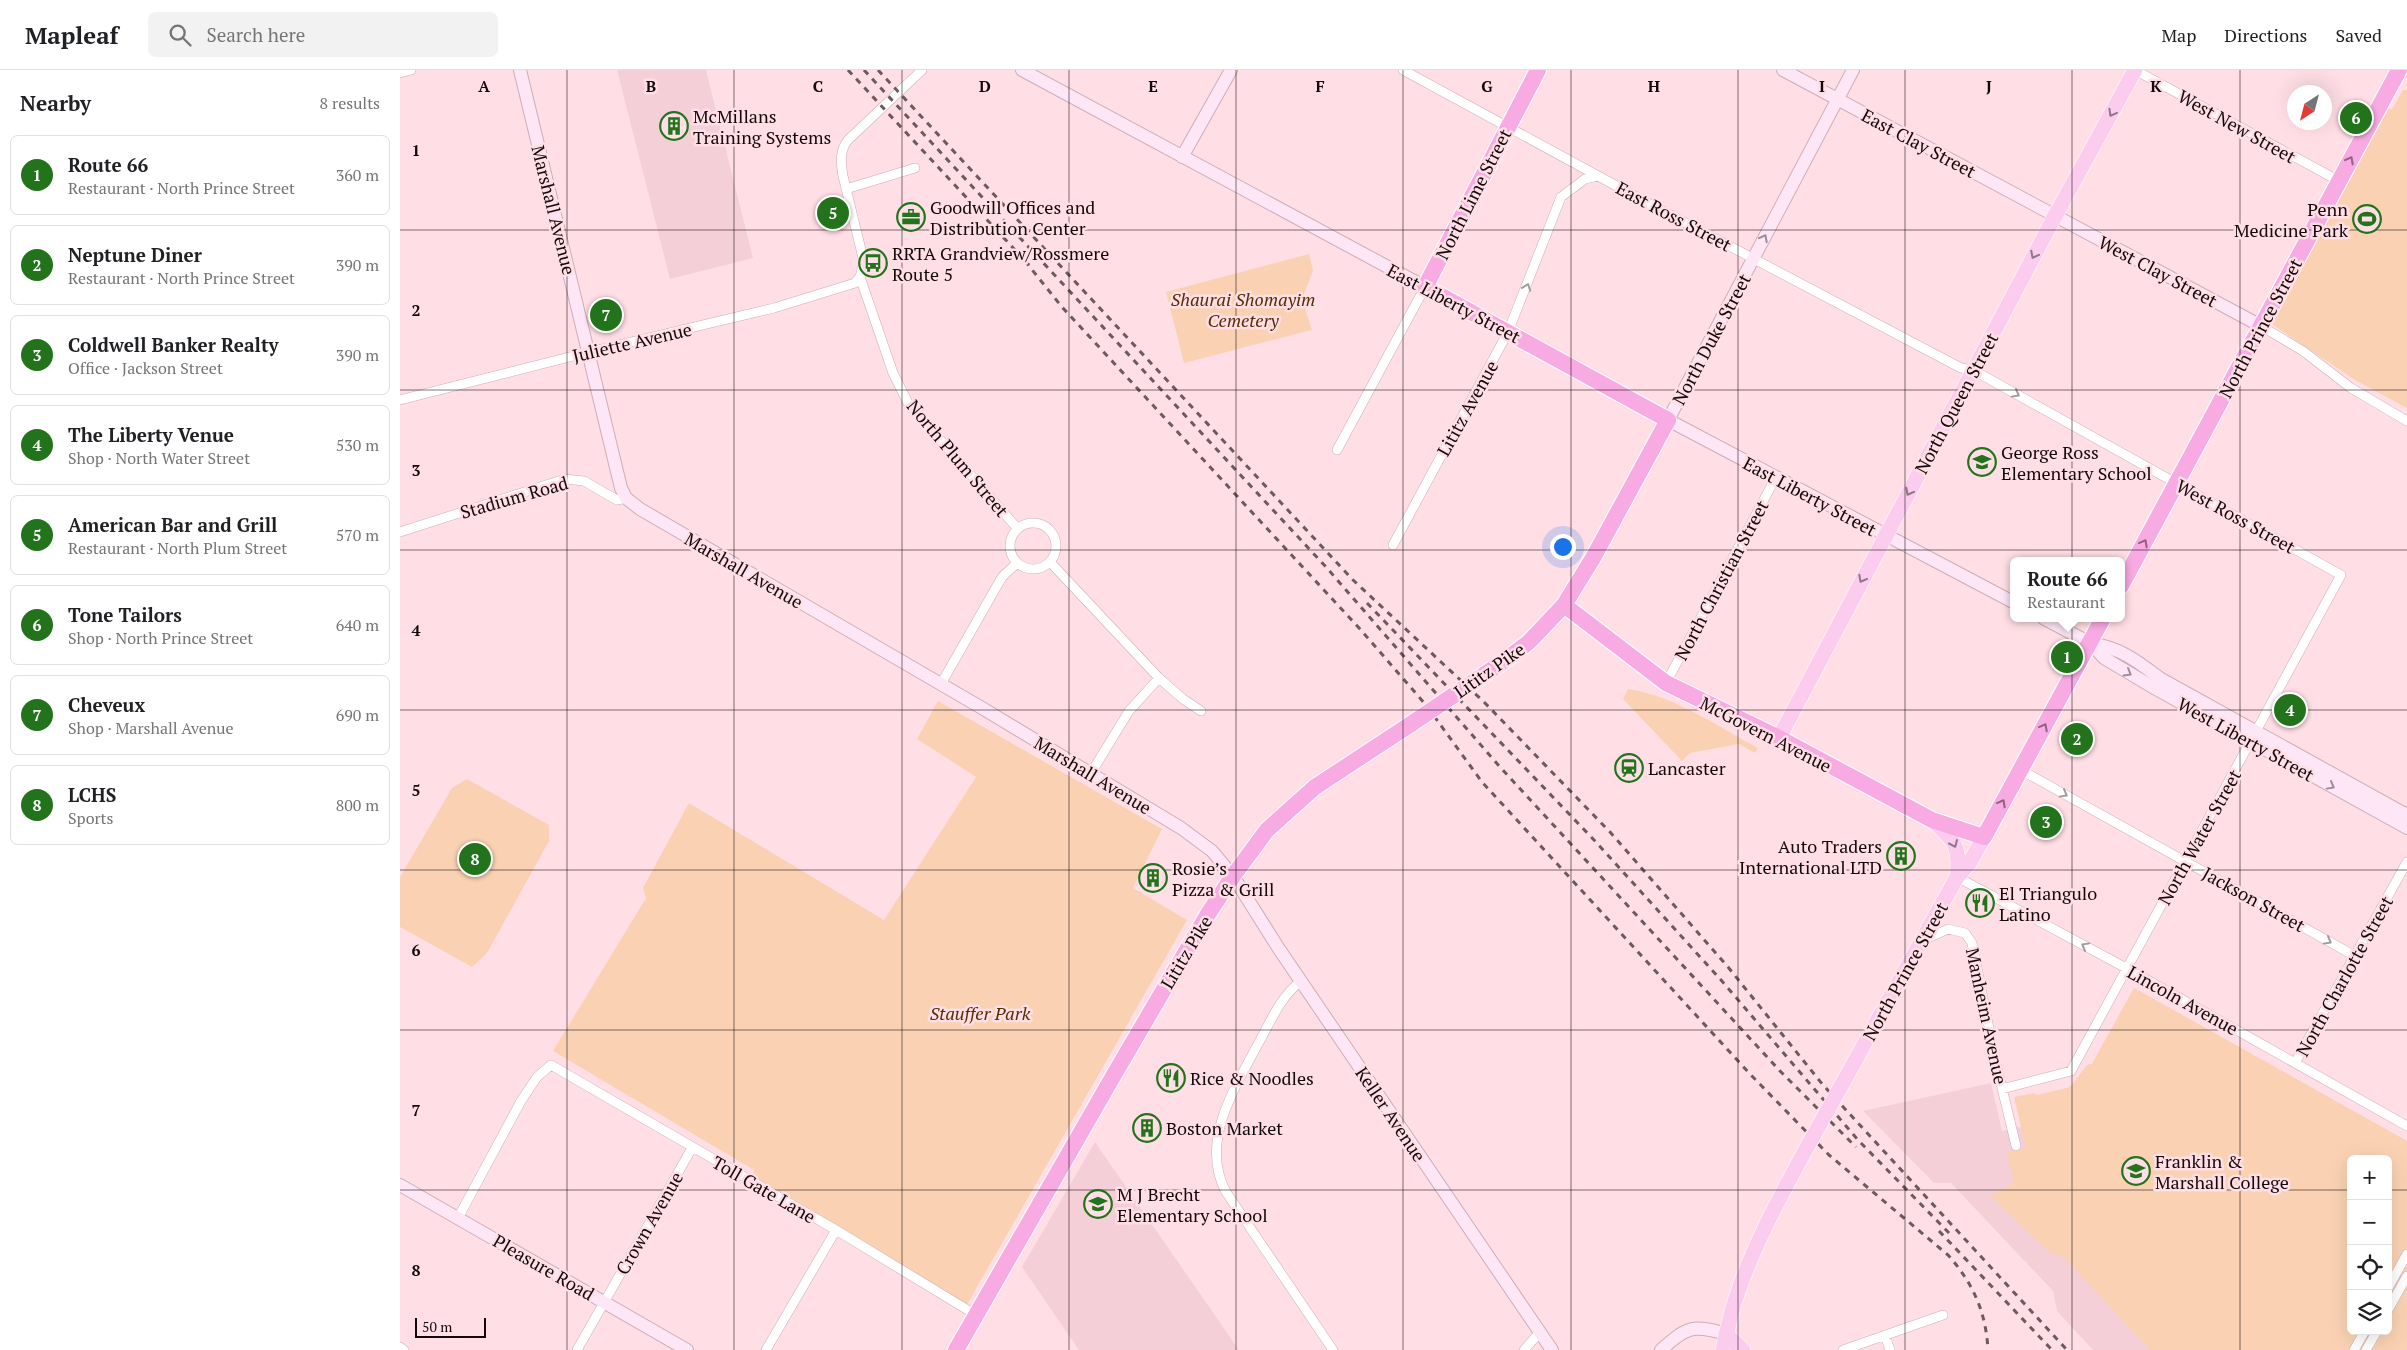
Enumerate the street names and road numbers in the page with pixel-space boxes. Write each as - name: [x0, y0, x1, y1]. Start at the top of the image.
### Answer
- street label: West New Street: [2174, 84, 2300, 168]
- street label: East Clay Street: [1858, 103, 1981, 183]
- street label: North Lime Street: [1430, 124, 1517, 264]
- street label: Marshall Avenue: [526, 143, 582, 277]
- street label: East Ross Street: [1612, 175, 1736, 257]
- street label: West Clay Street: [2094, 230, 2222, 313]
- street label: North Prince Street: [2213, 254, 2307, 402]
- street label: East Liberty Street: [1383, 258, 1525, 348]
- street label: North Duke Street: [1666, 269, 1756, 409]
- street label: Juliette Avenue: [570, 317, 694, 367]
- street label: North Queen Street: [1909, 328, 2003, 478]
- street label: Lititz Avenue: [1431, 356, 1503, 460]
- street label: North Plum Street: [902, 394, 1014, 522]
- street label: East Liberty Street: [1739, 451, 1881, 541]
- street label: Stadium Road: [457, 470, 571, 524]
- street label: West Ross Street: [2172, 473, 2300, 559]
- street label: North Christian Street: [1669, 495, 1774, 664]
- street label: Marshall Avenue: [680, 526, 808, 614]
- street label: Lititz Pike: [1449, 637, 1529, 703]
- street label: McGovern Avenue: [1696, 691, 1836, 777]
- street label: West Liberty Street: [2173, 691, 2319, 787]
- street label: Marshall Avenue: [1030, 731, 1156, 819]
- street label: North Water Street: [2152, 765, 2246, 909]
- street label: Jackson Street: [2198, 861, 2310, 937]
- street label: North Charlotte Street: [2290, 891, 2398, 1060]
- street label: North Prince Street: [1857, 897, 1953, 1045]
- street label: Lititz Pike: [1155, 911, 1217, 993]
- street label: Manheim Avenue: [1961, 946, 2013, 1086]
- street label: Lincoln Avenue: [2123, 960, 2243, 1040]
- street label: Keller Avenue: [1350, 1062, 1432, 1166]
- street label: Toll Gate Lane: [708, 1150, 820, 1228]
- street label: Crown Avenue: [610, 1167, 688, 1279]
- street label: Pleasure Road: [489, 1228, 599, 1306]

